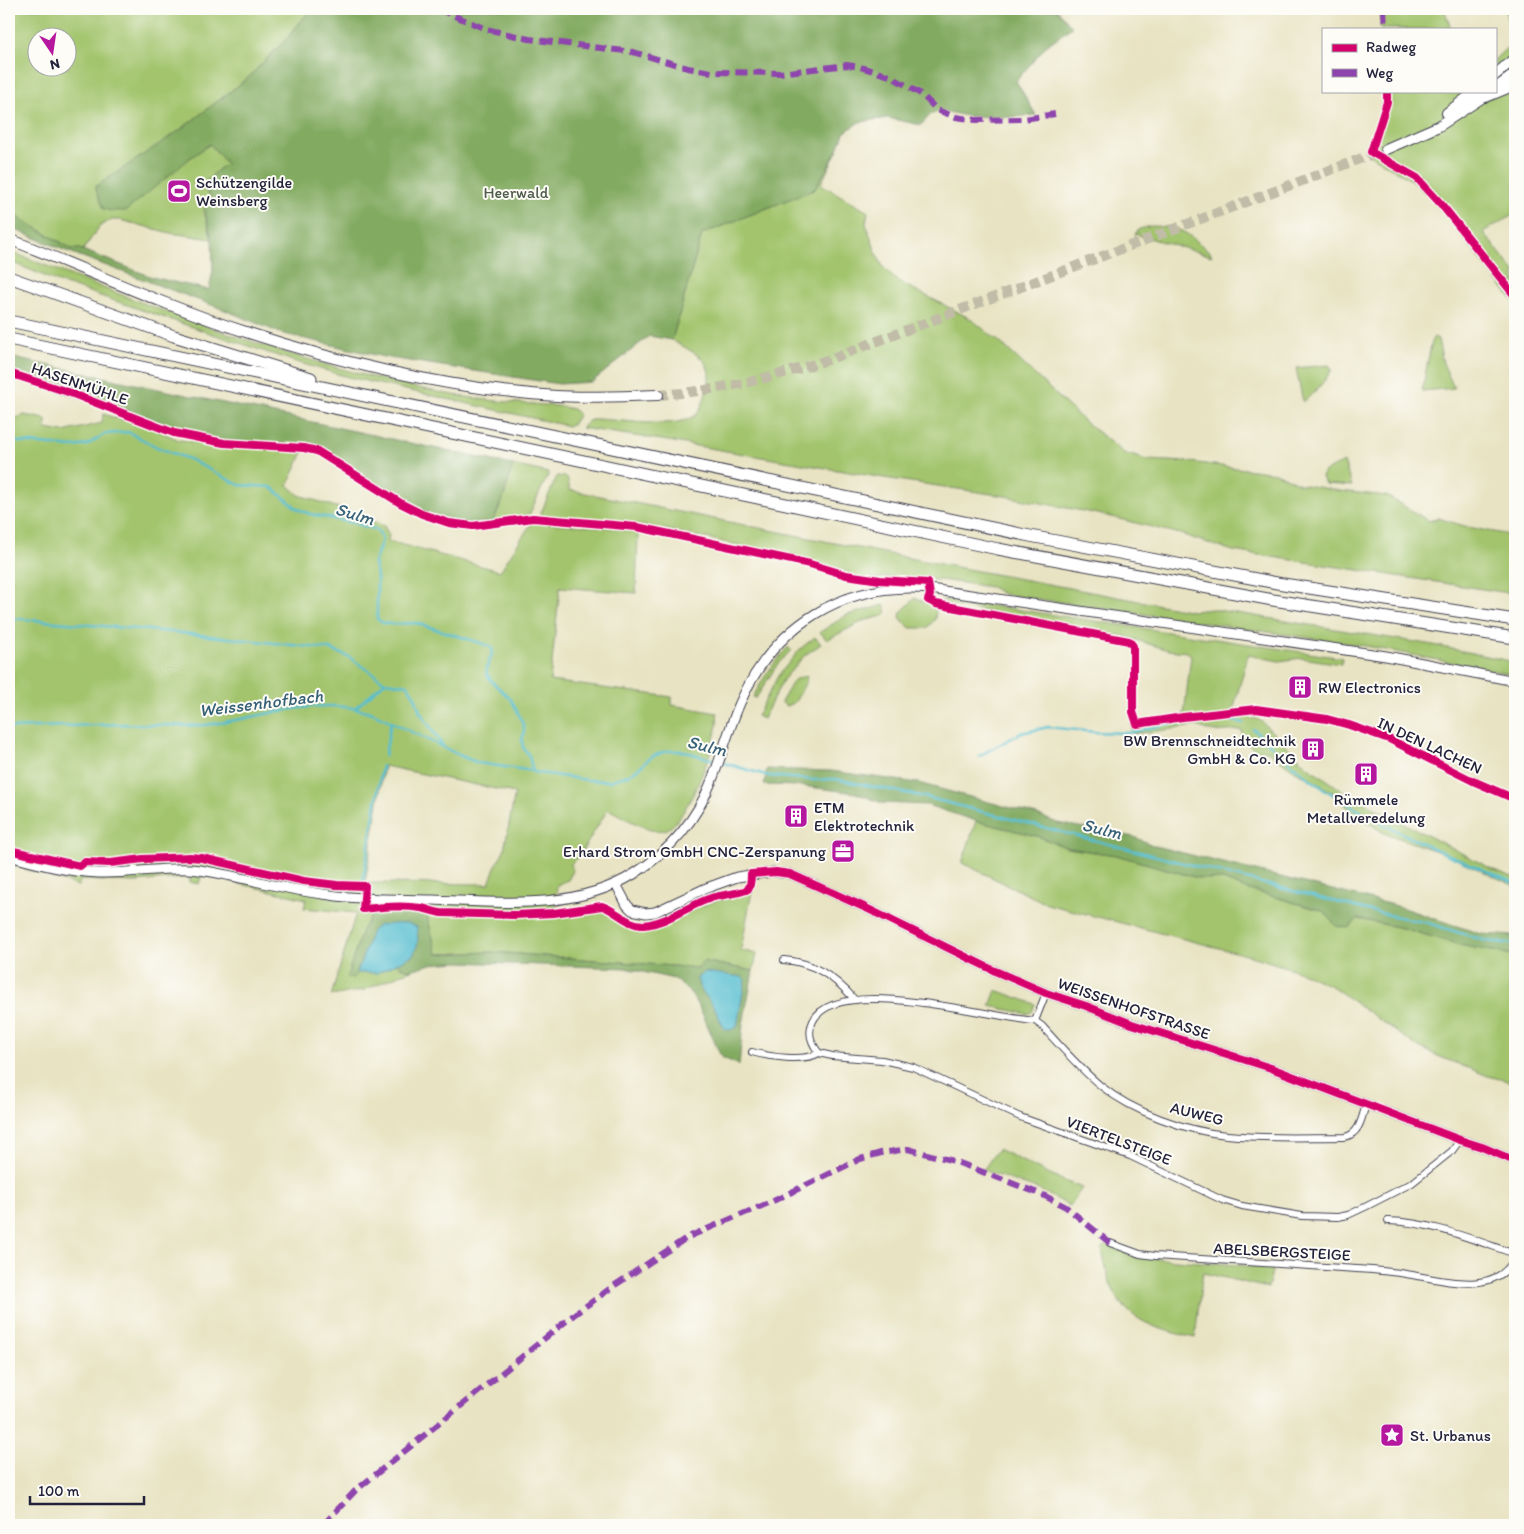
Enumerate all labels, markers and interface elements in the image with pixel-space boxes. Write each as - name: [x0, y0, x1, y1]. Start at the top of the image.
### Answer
- north arrow: [28, 28, 78, 78]
- legend: [1322, 28, 1496, 92]
- text: Radweg: [1366, 38, 1416, 56]
- text: N: [48, 55, 61, 74]
- text: Weg: [1366, 64, 1393, 82]
- place label: Schützengilde Weinsberg: [196, 173, 293, 210]
- sports icon: Schützengilde Weinsberg: [166, 178, 192, 204]
- park label: Heerwald: [483, 183, 549, 202]
- street label: HASENMÜHLE: [29, 358, 131, 409]
- water label: Sulm: [333, 498, 378, 530]
- building icon: RW Electronics: [1287, 674, 1313, 700]
- place label: RW Electronics: [1318, 678, 1421, 697]
- water label: Weissenhofbach: [198, 684, 325, 722]
- street label: IN DEN LACHEN: [1374, 713, 1485, 778]
- water label: Sulm: [685, 731, 729, 762]
- place label: BW Brennschneidtechnik GmbH & Co. KG: [1123, 731, 1297, 768]
- building icon: BW Brennschneidtechnik GmbH & Co. KG: [1300, 736, 1326, 762]
- building icon: Rümmele Metallveredelung: [1353, 761, 1379, 787]
- place label: Rümmele Metallveredelung: [1307, 790, 1426, 827]
- place label: ETM Elektrotechnik: [814, 798, 915, 835]
- building icon: ETM Elektrotechnik: [783, 803, 809, 829]
- water label: Sulm: [1080, 814, 1124, 845]
- office icon: Erhard Strom GmbH CNC-Zerspanung: [830, 838, 856, 864]
- place label: Erhard Strom GmbH CNC-Zerspanung: [563, 842, 827, 861]
- street label: WEISSENHOFSTRASSE: [1055, 973, 1213, 1044]
- street label: AUWEG: [1168, 1098, 1226, 1129]
- street label: VIERTELSTEIGE: [1064, 1112, 1174, 1169]
- street label: ABELSBERGSTEIGE: [1213, 1238, 1351, 1265]
- place icon: St. Urbanus: [1379, 1422, 1405, 1448]
- place label: St. Urbanus: [1410, 1426, 1491, 1445]
- scale bar: [30, 1474, 144, 1506]
- text: 100 m: [38, 1482, 80, 1500]

